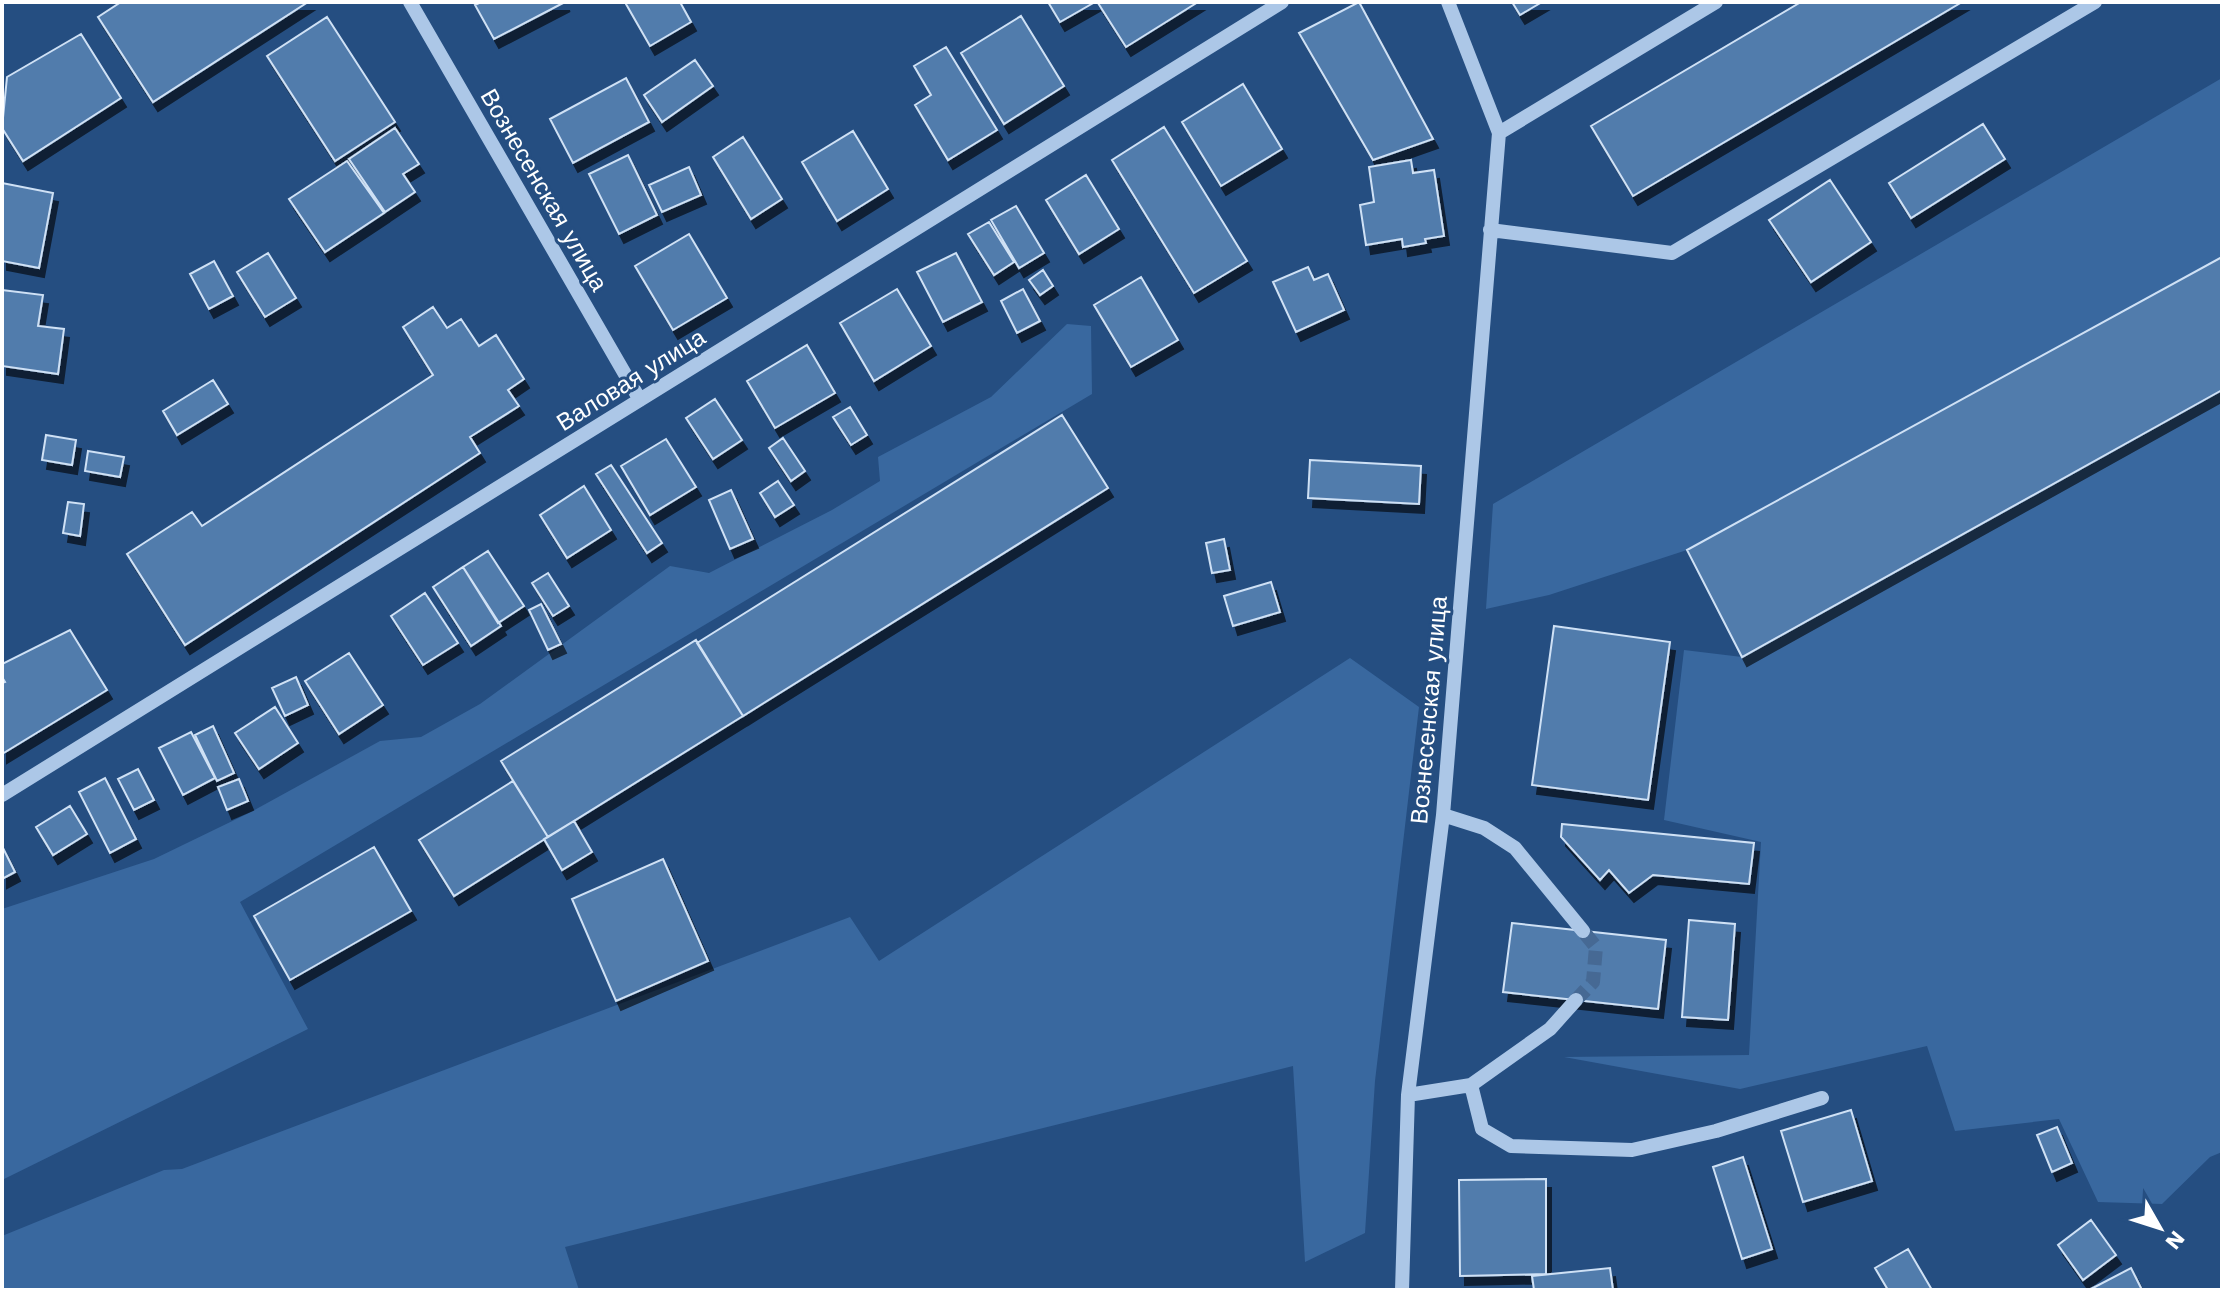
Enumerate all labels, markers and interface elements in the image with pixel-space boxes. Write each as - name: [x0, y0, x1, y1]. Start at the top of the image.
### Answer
- street label: Вознесенская улица: [475, 84, 614, 297]
- street label: Валовая улица: [552, 323, 711, 437]
- street label: Вознесенская улица: [1405, 594, 1453, 825]
- north arrow: [2120, 1188, 2200, 1268]
- text: N: [2160, 1226, 2190, 1254]

